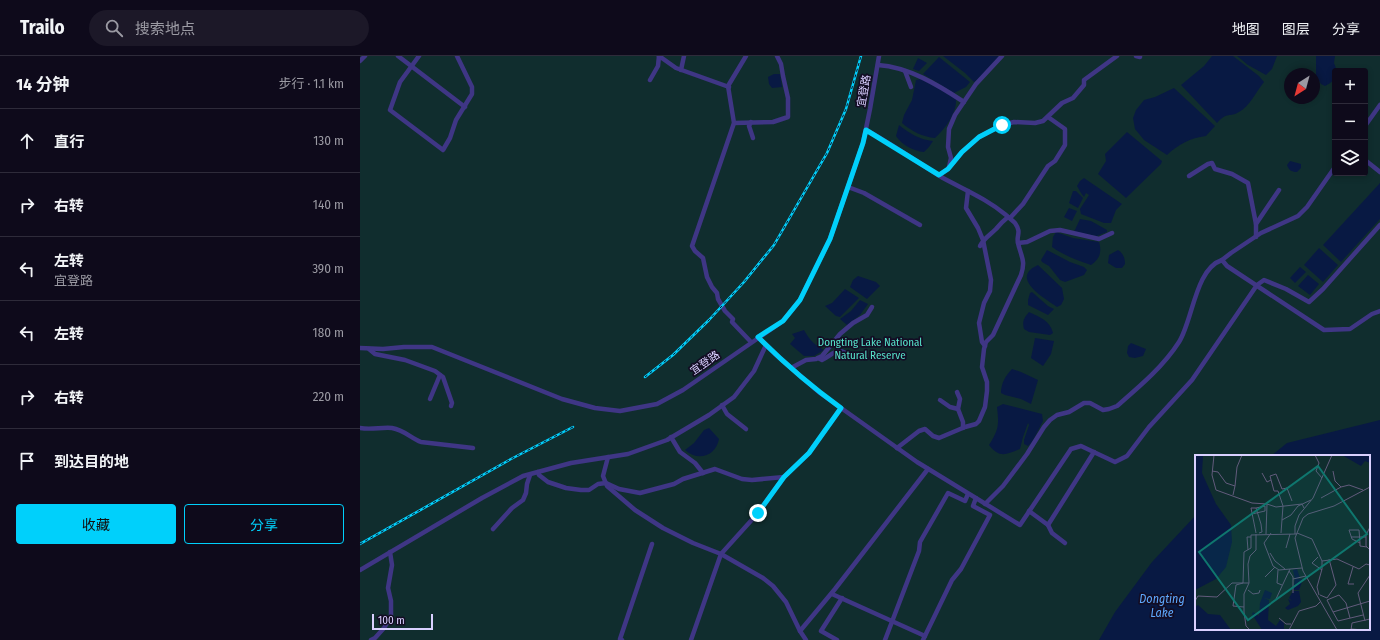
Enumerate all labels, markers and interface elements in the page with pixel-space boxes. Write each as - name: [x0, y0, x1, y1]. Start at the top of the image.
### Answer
- search box: [89, 10, 369, 46]
- text: Trailo: [20, 16, 65, 39]
- icon: search: [103, 17, 125, 39]
- text: 搜索地点: [135, 20, 195, 38]
- text: 地图: [1232, 21, 1260, 38]
- text: 图层: [1282, 21, 1310, 38]
- text: 分享: [1332, 21, 1360, 38]
- north arrow: [1284, 68, 1320, 104]
- map controls: [1332, 68, 1368, 176]
- button: +: [1332, 68, 1368, 104]
- text: 14 分钟: [16, 74, 69, 95]
- street label: 宜登路: [855, 74, 873, 108]
- text: 步行 · 1.1 km: [278, 76, 344, 91]
- button: −: [1332, 104, 1368, 140]
- route start: [993, 116, 1011, 134]
- icon: ahead: [16, 130, 38, 152]
- text: 直行: [54, 133, 84, 151]
- text: 130 m: [313, 133, 344, 148]
- button: layers: [1332, 140, 1368, 176]
- icon: right: [16, 194, 38, 216]
- text: 右转: [54, 197, 84, 215]
- text: 140 m: [313, 197, 344, 212]
- text: 左转: [54, 252, 84, 270]
- icon: left: [16, 258, 38, 280]
- text: 390 m: [312, 261, 344, 276]
- text: 宜登路: [54, 273, 93, 288]
- icon: left: [16, 322, 38, 344]
- text: 左转: [54, 325, 84, 343]
- text: 180 m: [313, 325, 344, 340]
- park label: Dongting Lake National Natural Reserve: [818, 336, 922, 362]
- street label: 宜登路: [688, 348, 722, 378]
- icon: right: [16, 386, 38, 408]
- text: 右转: [54, 389, 84, 407]
- text: 220 m: [313, 389, 344, 404]
- icon: arrive: [16, 450, 38, 472]
- text: 到达目的地: [54, 453, 129, 471]
- inset map: [1195, 455, 1370, 630]
- button: 收藏: [16, 504, 176, 544]
- button: 分享: [184, 504, 344, 544]
- route end: [749, 504, 767, 522]
- water label: Dongting Lake: [1139, 592, 1185, 620]
- scale bar: [372, 612, 433, 631]
- text: 100 m: [378, 614, 405, 627]

